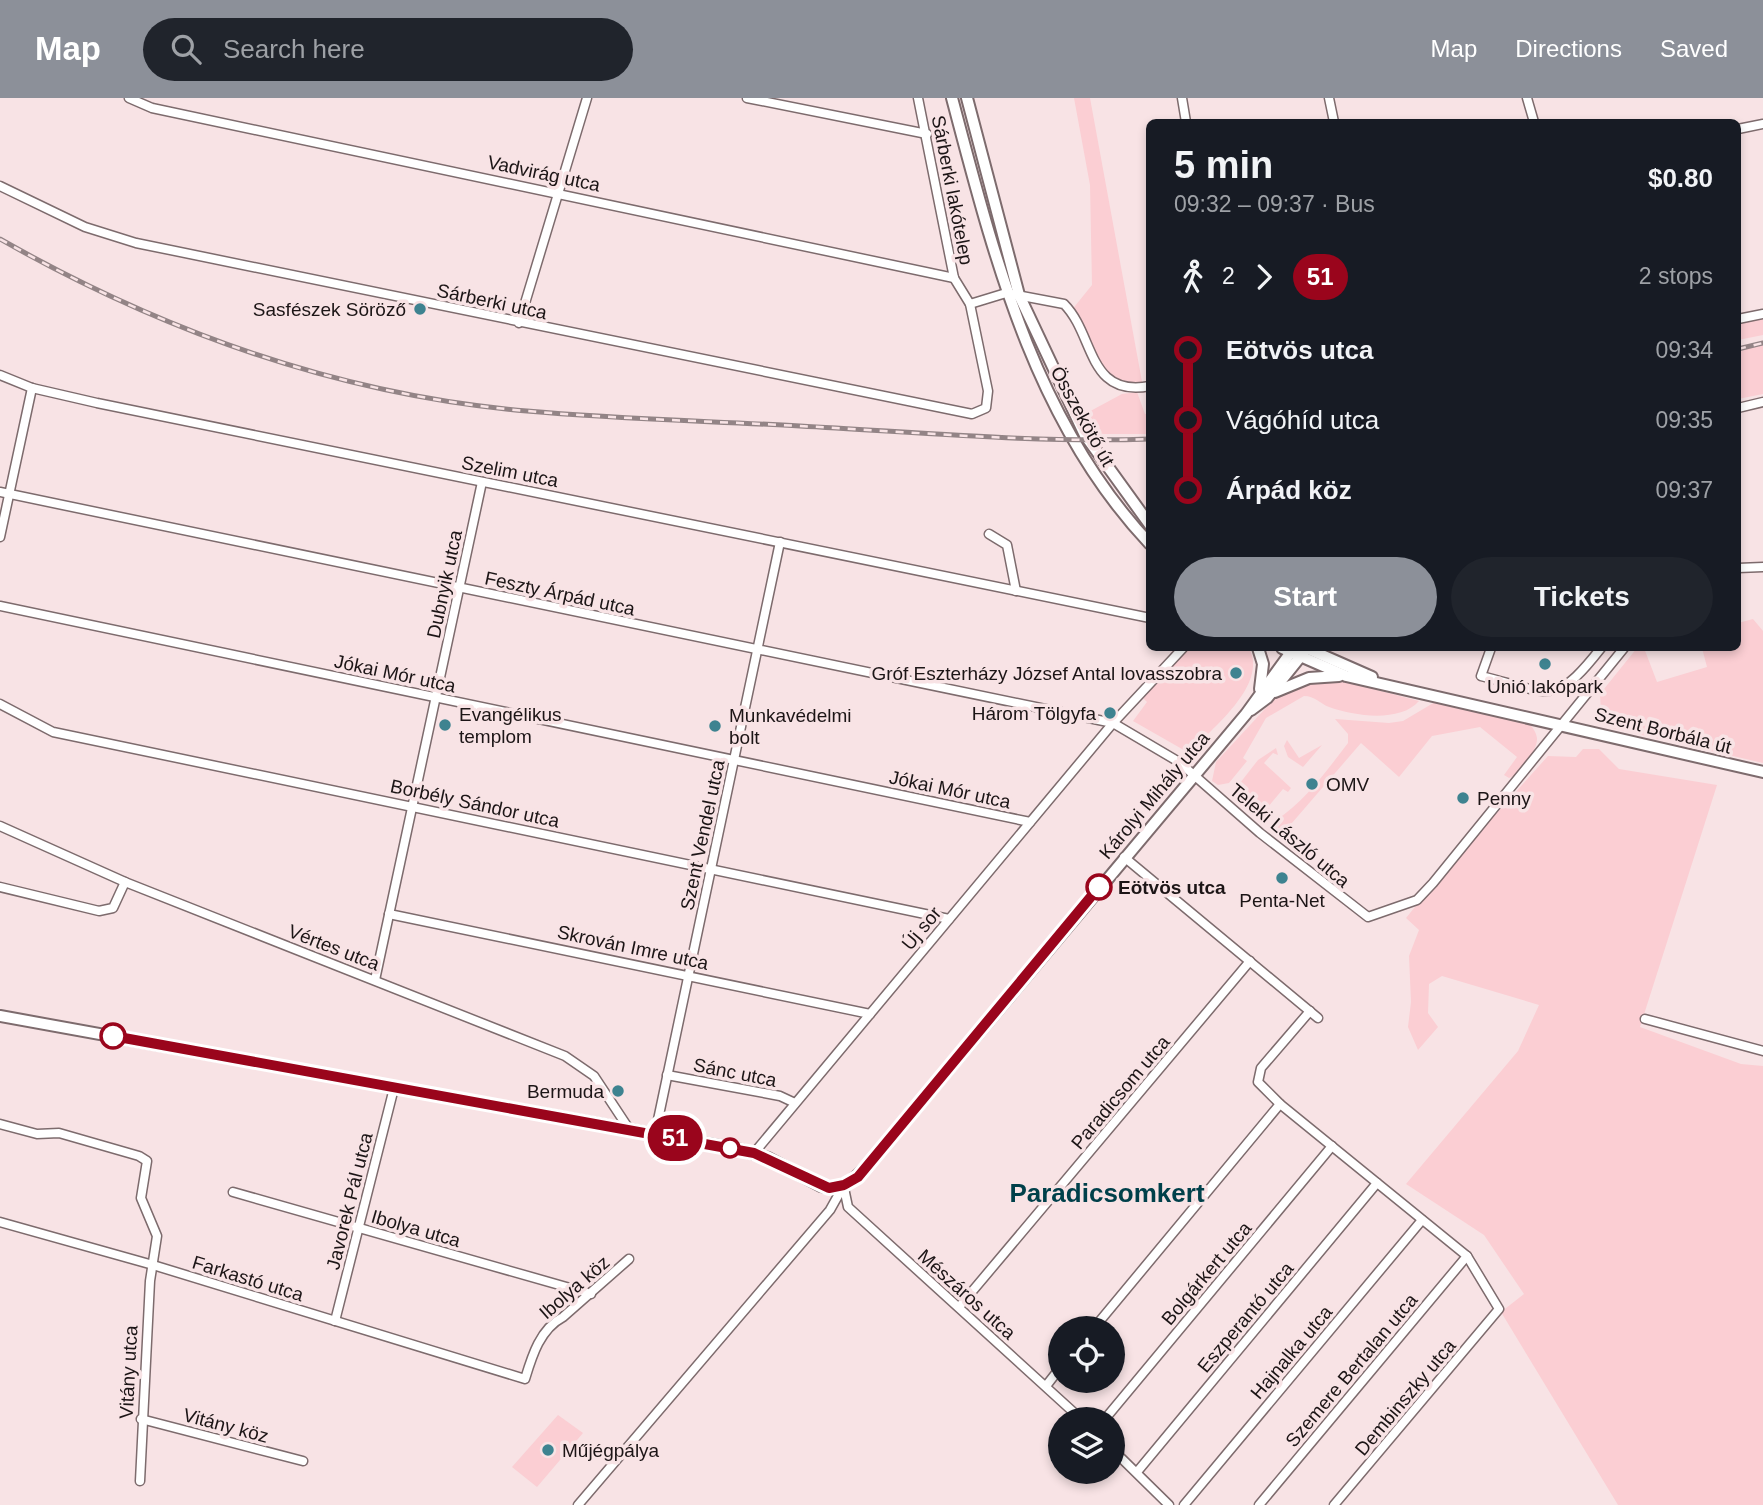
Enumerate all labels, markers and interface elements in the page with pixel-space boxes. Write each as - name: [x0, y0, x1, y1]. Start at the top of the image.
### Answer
- search box: [143, 18, 633, 81]
- text: Map: [35, 30, 101, 67]
- icon: search: [167, 30, 205, 68]
- text: Search here: [223, 34, 365, 64]
- text: Map: [1431, 35, 1477, 62]
- text: Directions: [1515, 35, 1622, 62]
- text: Saved: [1660, 35, 1728, 62]
- street label: Sárberki lakótelep: [928, 113, 977, 267]
- text: 5 min: [1174, 144, 1273, 186]
- street label: Vadvirág utca: [486, 151, 603, 196]
- text: $0.80: [1648, 163, 1713, 193]
- text: 09:32 – 09:37 · Bus: [1174, 191, 1375, 217]
- icon: walk: [1174, 258, 1212, 296]
- icon: forward: [1245, 258, 1283, 296]
- text: 2: [1222, 263, 1235, 289]
- text: 51: [1307, 263, 1334, 290]
- text: 2 stops: [1639, 263, 1713, 289]
- street label: Sárberki utca: [435, 280, 549, 323]
- place label: Sasfészek Söröző: [253, 299, 406, 320]
- marker: Sasfészek Söröző: [412, 301, 428, 317]
- text: Eötvös utca: [1226, 335, 1373, 365]
- text: 09:34: [1655, 337, 1713, 363]
- street label: Összekötő út: [1046, 363, 1119, 470]
- text: Vágóhíd utca: [1226, 405, 1379, 435]
- text: 09:35: [1655, 407, 1713, 433]
- street label: Szelim utca: [460, 452, 561, 491]
- text: Árpád köz: [1226, 475, 1352, 505]
- text: 09:37: [1655, 477, 1713, 503]
- street label: Dubnyik utca: [423, 528, 466, 640]
- button: Start: [1174, 557, 1437, 637]
- button: Tickets: [1451, 557, 1713, 637]
- street label: Feszty Árpád utca: [483, 567, 637, 620]
- street label: Jókai Mór utca: [332, 650, 458, 697]
- marker: Unió lakópark: [1537, 656, 1553, 672]
- place label: Gróf Eszterházy József Antal lovasszobra: [871, 663, 1222, 684]
- marker: Gróf Eszterházy József Antal lovasszobra: [1228, 665, 1244, 681]
- place label: Unió lakópark: [1487, 676, 1604, 697]
- place label: Három Tölgyfa: [972, 703, 1096, 724]
- street label: Szent Borbála út: [1592, 703, 1734, 758]
- place label: Evangélikus templom: [459, 704, 561, 747]
- place label: Munkavédelmi bolt: [729, 705, 852, 748]
- marker: Három Tölgyfa: [1102, 705, 1118, 721]
- marker: Evangélikus templom: [437, 717, 453, 733]
- marker: Munkavédelmi bolt: [707, 718, 723, 734]
- street label: Károlyi Mihály utca: [1095, 727, 1214, 863]
- street label: Szent Vendel utca: [676, 758, 729, 912]
- street label: Jókai Mór utca: [887, 766, 1013, 813]
- place label: OMV: [1326, 774, 1370, 795]
- street label: Borbély Sándor utca: [389, 775, 562, 832]
- marker: OMV: [1304, 776, 1320, 792]
- street label: Teleki László utca: [1225, 779, 1354, 892]
- place label: Penny: [1477, 788, 1531, 809]
- marker: Penny: [1455, 790, 1471, 806]
- marker: Penta-Net: [1274, 870, 1290, 886]
- marker: Eötvös utca: [1086, 874, 1112, 900]
- place label: Eötvös utca: [1118, 877, 1226, 898]
- place label: Penta-Net: [1239, 890, 1325, 911]
- street label: Új sor: [897, 902, 946, 954]
- street label: Vértes utca: [285, 920, 383, 975]
- street label: Skrován Imre utca: [555, 921, 711, 974]
- unlabelled marker: [100, 1023, 126, 1049]
- street label: Paradicsom utca: [1067, 1031, 1174, 1153]
- street label: Sánc utca: [691, 1054, 779, 1091]
- place label: Bermuda: [527, 1081, 604, 1102]
- marker: Bermuda: [610, 1083, 626, 1099]
- line badge: 51: [644, 1115, 706, 1161]
- text: 51: [662, 1124, 688, 1151]
- street label: Javorek Pál utca: [322, 1130, 377, 1272]
- unlabelled marker: [720, 1138, 740, 1158]
- district label: Paradicsomkert: [1009, 1178, 1205, 1208]
- street label: Ibolya utca: [369, 1206, 463, 1251]
- street label: Bolgárkert utca: [1157, 1217, 1256, 1329]
- street label: Mészáros utca: [914, 1245, 1020, 1344]
- street label: Ibolya köz: [535, 1251, 613, 1323]
- street label: Farkastó utca: [190, 1252, 306, 1305]
- street label: Eszperantó utca: [1193, 1258, 1298, 1377]
- street label: Szemere Bertalan utca: [1281, 1289, 1422, 1451]
- street label: Hajnalka utca: [1246, 1301, 1337, 1403]
- map controls: [1048, 1316, 1125, 1484]
- button: locate: [1048, 1316, 1125, 1393]
- street label: Vitány utca: [116, 1324, 141, 1419]
- street label: Dembinszky utca: [1351, 1335, 1460, 1459]
- street label: Vitány köz: [181, 1404, 271, 1447]
- button: layers: [1048, 1407, 1125, 1484]
- place label: Műjégpálya: [562, 1440, 660, 1461]
- marker: Műjégpálya: [540, 1442, 556, 1458]

